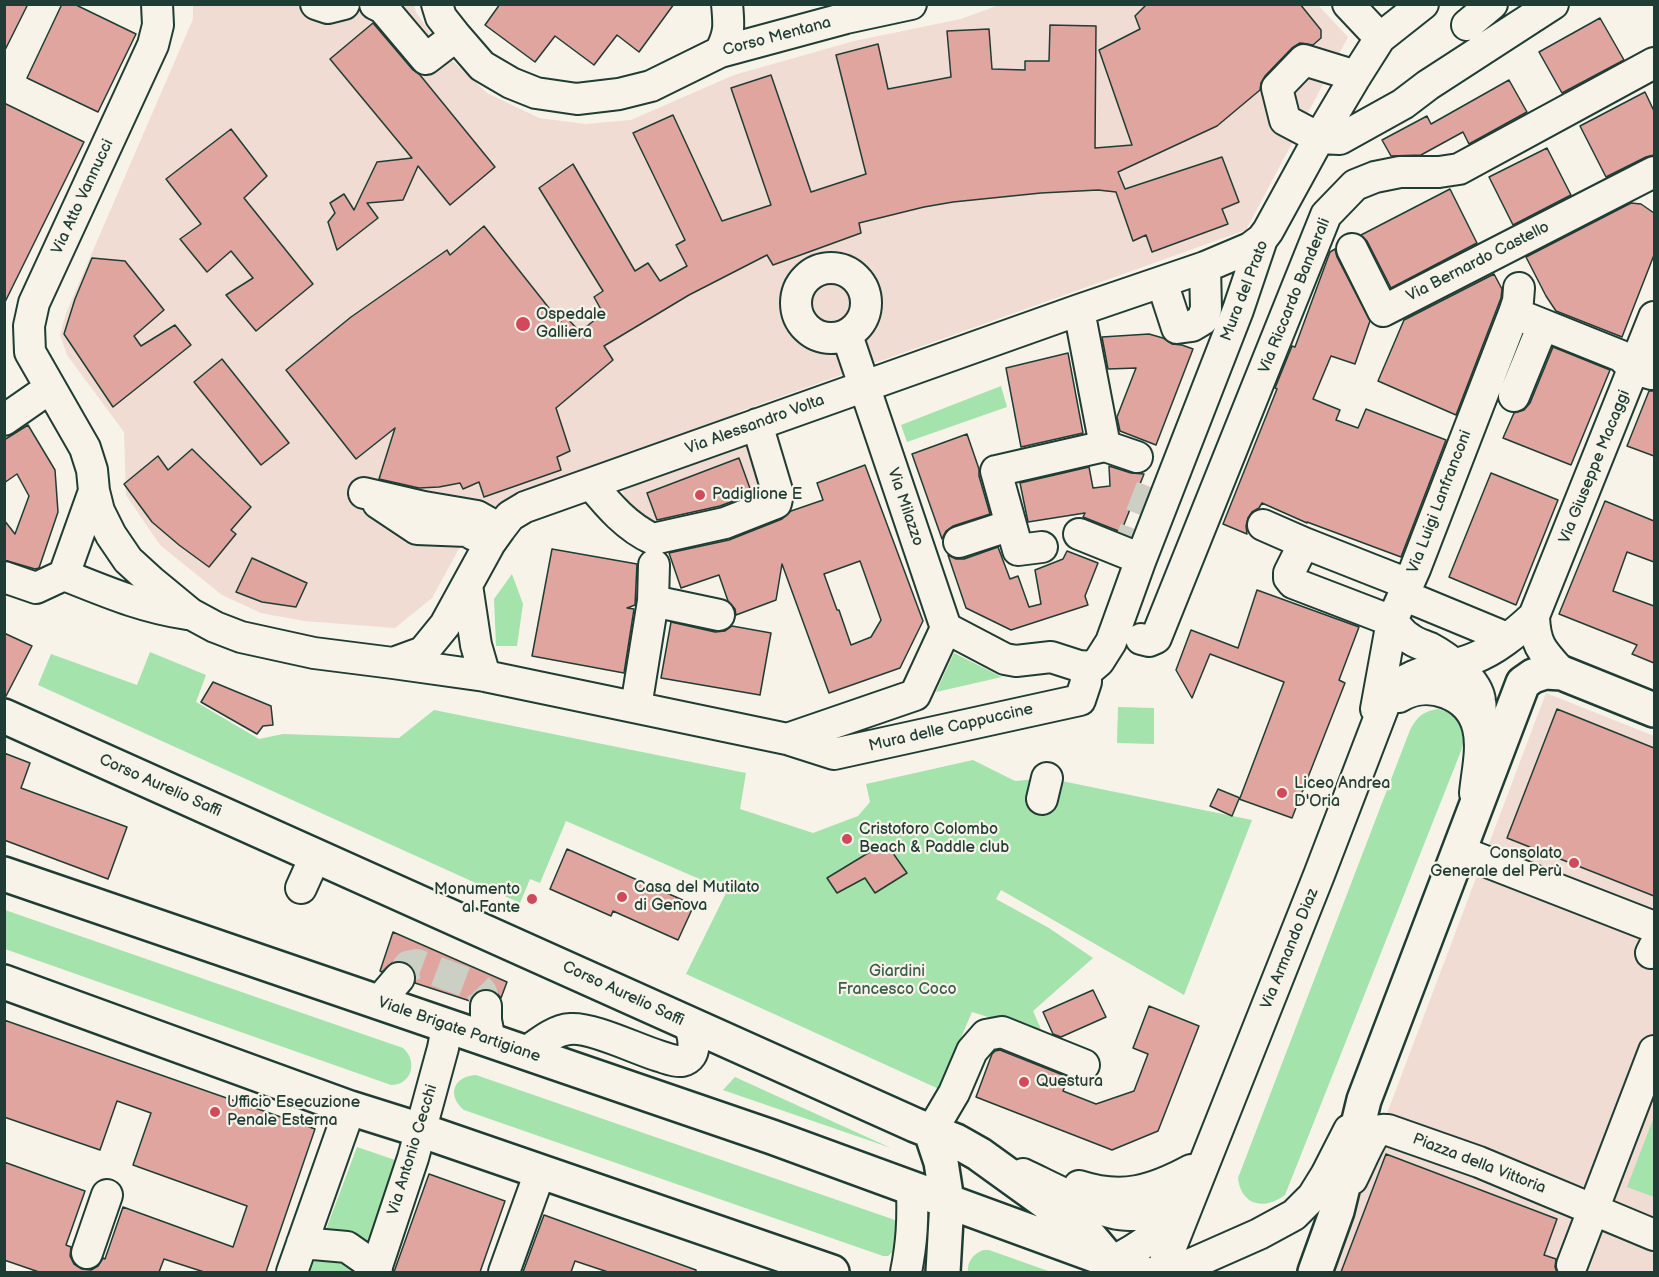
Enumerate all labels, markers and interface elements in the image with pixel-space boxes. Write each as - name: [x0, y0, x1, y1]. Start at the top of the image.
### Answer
- street label: Corso Mentana: [721, 13, 833, 61]
- street label: Via Atto Vannucci: [48, 136, 118, 258]
- street label: Via Riccardo Banderali: [1255, 216, 1335, 376]
- street label: Via Bernardo Castello: [1403, 218, 1553, 306]
- street label: Mura del Prato: [1217, 238, 1273, 344]
- place label: Ospedale Galliera: [536, 305, 606, 343]
- marker: Ospedale Galliera: [514, 315, 532, 333]
- street label: Via Giuseppe Macaggi: [1555, 387, 1635, 547]
- street label: Via Alessandro Volta: [683, 391, 827, 459]
- street label: Via Luigi Lanfranconi: [1404, 428, 1476, 576]
- street label: Via Milazzo: [883, 465, 927, 549]
- place label: Padiglione E: [712, 485, 802, 505]
- marker: Padiglione E: [693, 488, 707, 502]
- street label: Mura delle Cappuccine: [867, 700, 1035, 756]
- street label: Corso Aurelio Saffi: [96, 750, 224, 822]
- place label: Liceo Andrea D'Oria: [1294, 774, 1390, 812]
- marker: Liceo Andrea D'Oria: [1275, 786, 1289, 800]
- place label: Cristoforo Colombo Beach & Paddle club: [859, 820, 1009, 858]
- marker: Cristoforo Colombo Beach & Paddle club: [840, 832, 854, 846]
- place label: Consolato Generale del Perù: [1430, 844, 1562, 882]
- marker: Consolato Generale del Perù: [1567, 856, 1581, 870]
- place label: Casa del Mutilato di Genova: [634, 878, 760, 916]
- place label: Monumento al Fante: [434, 880, 520, 918]
- street label: Via Armando Diaz: [1257, 886, 1323, 1012]
- marker: Casa del Mutilato di Genova: [615, 890, 629, 904]
- marker: Monumento al Fante: [525, 892, 539, 906]
- street label: Corso Aurelio Saffi: [559, 957, 687, 1031]
- park label: Giardini Francesco Coco: [838, 962, 956, 1000]
- street label: Viale Brigate Partigiane: [375, 993, 543, 1067]
- place label: Questura: [1036, 1072, 1103, 1092]
- marker: Questura: [1017, 1075, 1031, 1089]
- street label: Via Antonio Cecchi: [384, 1082, 442, 1218]
- place label: Ufficio Esecuzione Penale Esterna: [227, 1093, 360, 1131]
- marker: Ufficio Esecuzione Penale Esterna: [208, 1105, 222, 1119]
- street label: Piazza della Vittoria: [1410, 1130, 1548, 1198]

